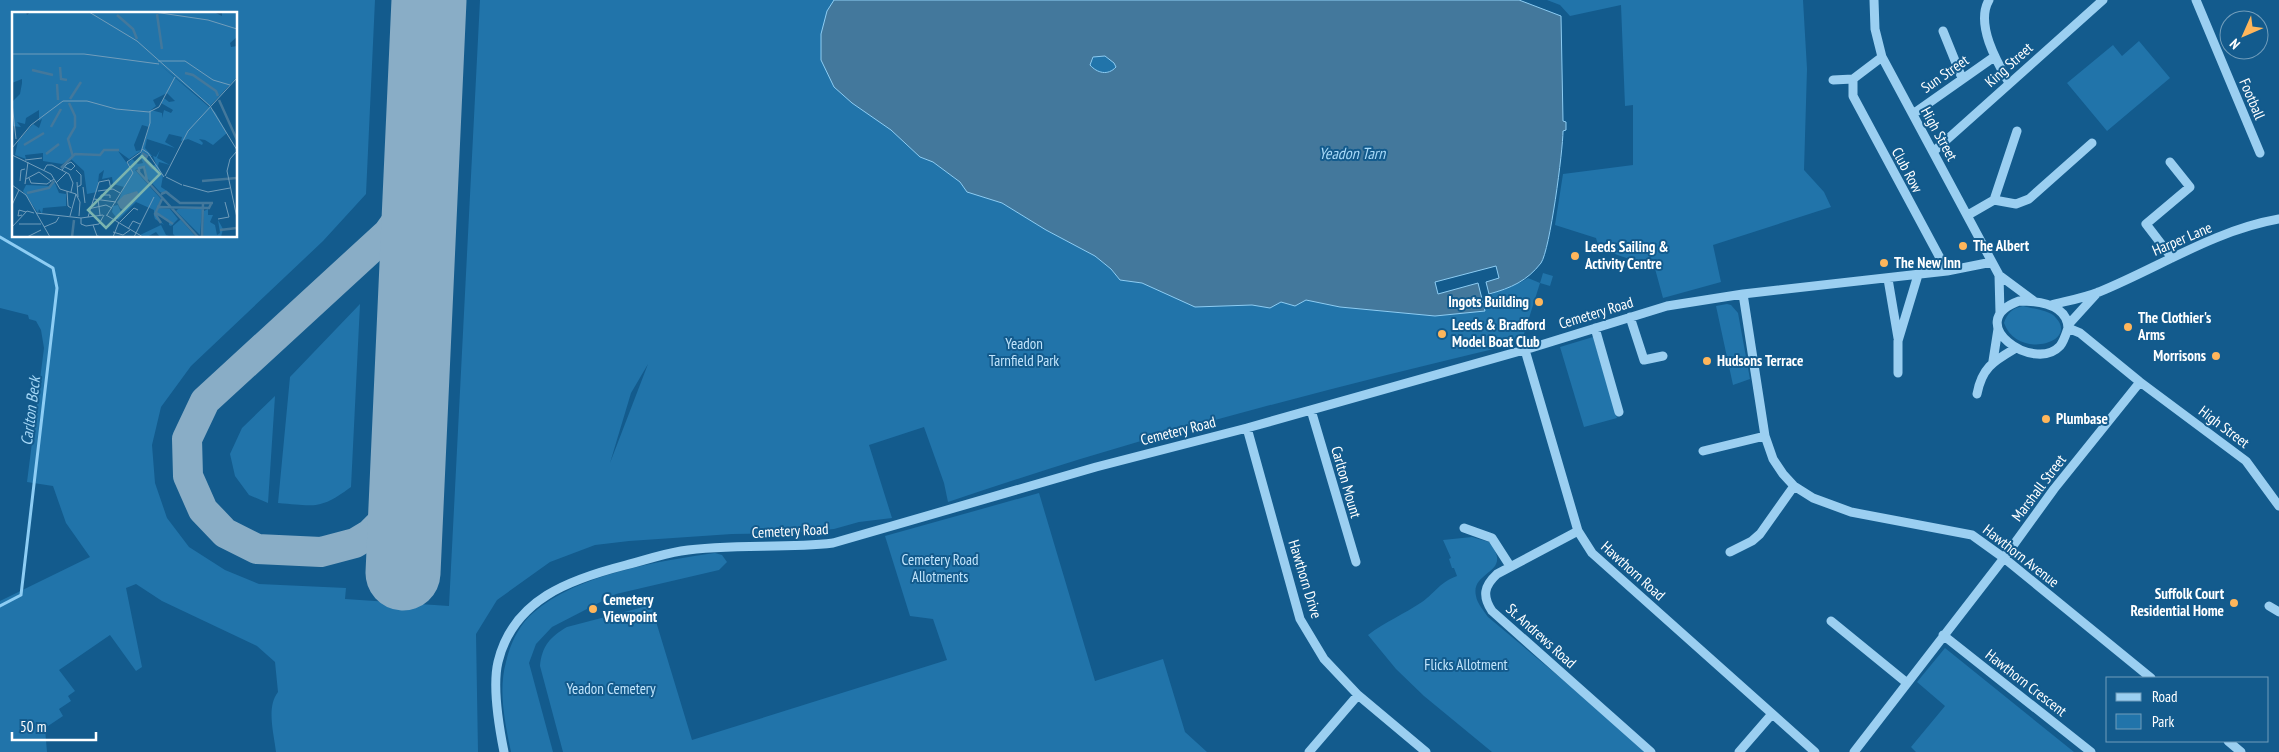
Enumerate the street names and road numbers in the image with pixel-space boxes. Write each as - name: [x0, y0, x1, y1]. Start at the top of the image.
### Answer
- street label: King Street: [1981, 38, 2037, 91]
- street label: Sun Street: [1917, 50, 1972, 97]
- street label: Football: [2235, 75, 2270, 123]
- street label: High Street: [1917, 104, 1962, 164]
- street label: Club Row: [1888, 144, 1927, 196]
- street label: Harper Lane: [2149, 217, 2214, 260]
- street label: Cemetery Road: [1556, 292, 1635, 333]
- street label: High Street: [2195, 401, 2253, 452]
- street label: Cemetery Road: [1138, 412, 1217, 449]
- street label: Carlton Mount: [1327, 444, 1366, 520]
- street label: Marshall Street: [2007, 451, 2070, 525]
- street label: Cemetery Road: [751, 519, 829, 542]
- street label: Hawthorn Avenue: [1979, 520, 2063, 591]
- street label: Hawthorn Drive: [1285, 537, 1326, 620]
- street label: Hawthorn Road: [1597, 537, 1669, 604]
- street label: St. Andrews Road: [1502, 599, 1580, 672]
- street label: Hawthorn Crescent: [1982, 645, 2071, 720]

